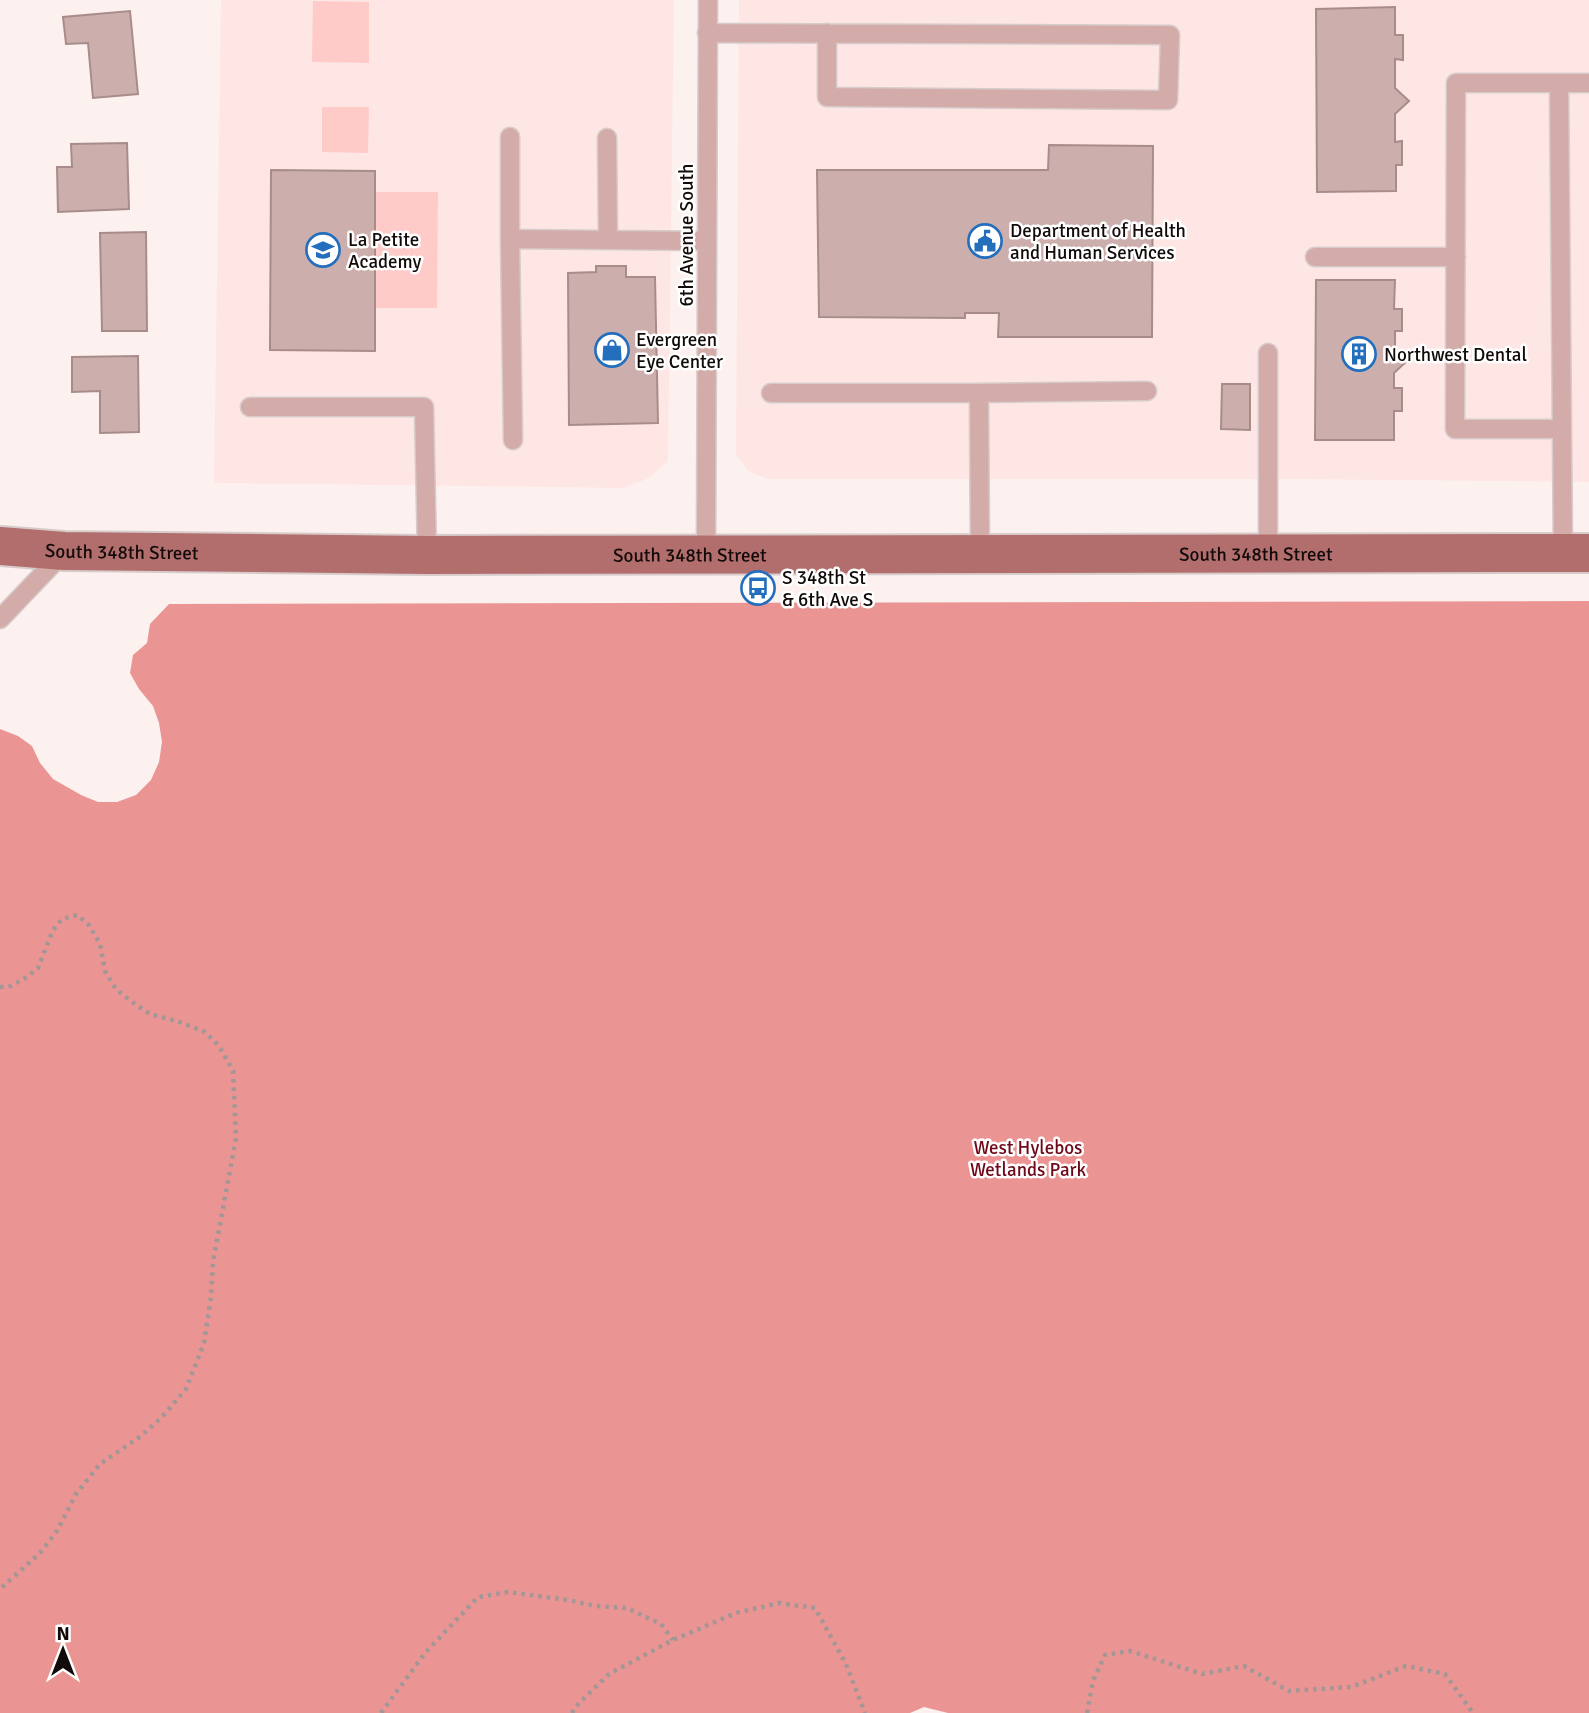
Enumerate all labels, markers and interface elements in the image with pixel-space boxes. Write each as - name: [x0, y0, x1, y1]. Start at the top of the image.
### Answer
- street label: 6th Avenue South: [675, 164, 699, 306]
- place label: Department of Health and Human Services: [1010, 219, 1186, 265]
- public building icon: Department of Health and Human Services: [966, 222, 1004, 260]
- place label: La Petite Academy: [348, 228, 421, 274]
- school or university icon: La Petite Academy: [304, 231, 342, 269]
- place label: Evergreen Eye Center: [636, 328, 723, 374]
- shop icon: Evergreen Eye Center: [593, 331, 631, 369]
- building icon: Northwest Dental: [1340, 335, 1378, 373]
- place label: Northwest Dental: [1384, 343, 1527, 367]
- street label: South 348th Street: [44, 539, 199, 565]
- street label: South 348th Street: [1179, 542, 1333, 567]
- street label: South 348th Street: [613, 543, 767, 568]
- place label: S 348th St & 6th Ave S: [782, 566, 873, 612]
- bus stop icon: S 348th St & 6th Ave S: [739, 569, 777, 607]
- park label: West Hylebos Wetlands Park: [970, 1136, 1087, 1182]
- north arrow: [28, 1615, 98, 1685]
- text: N: [56, 1622, 70, 1646]

